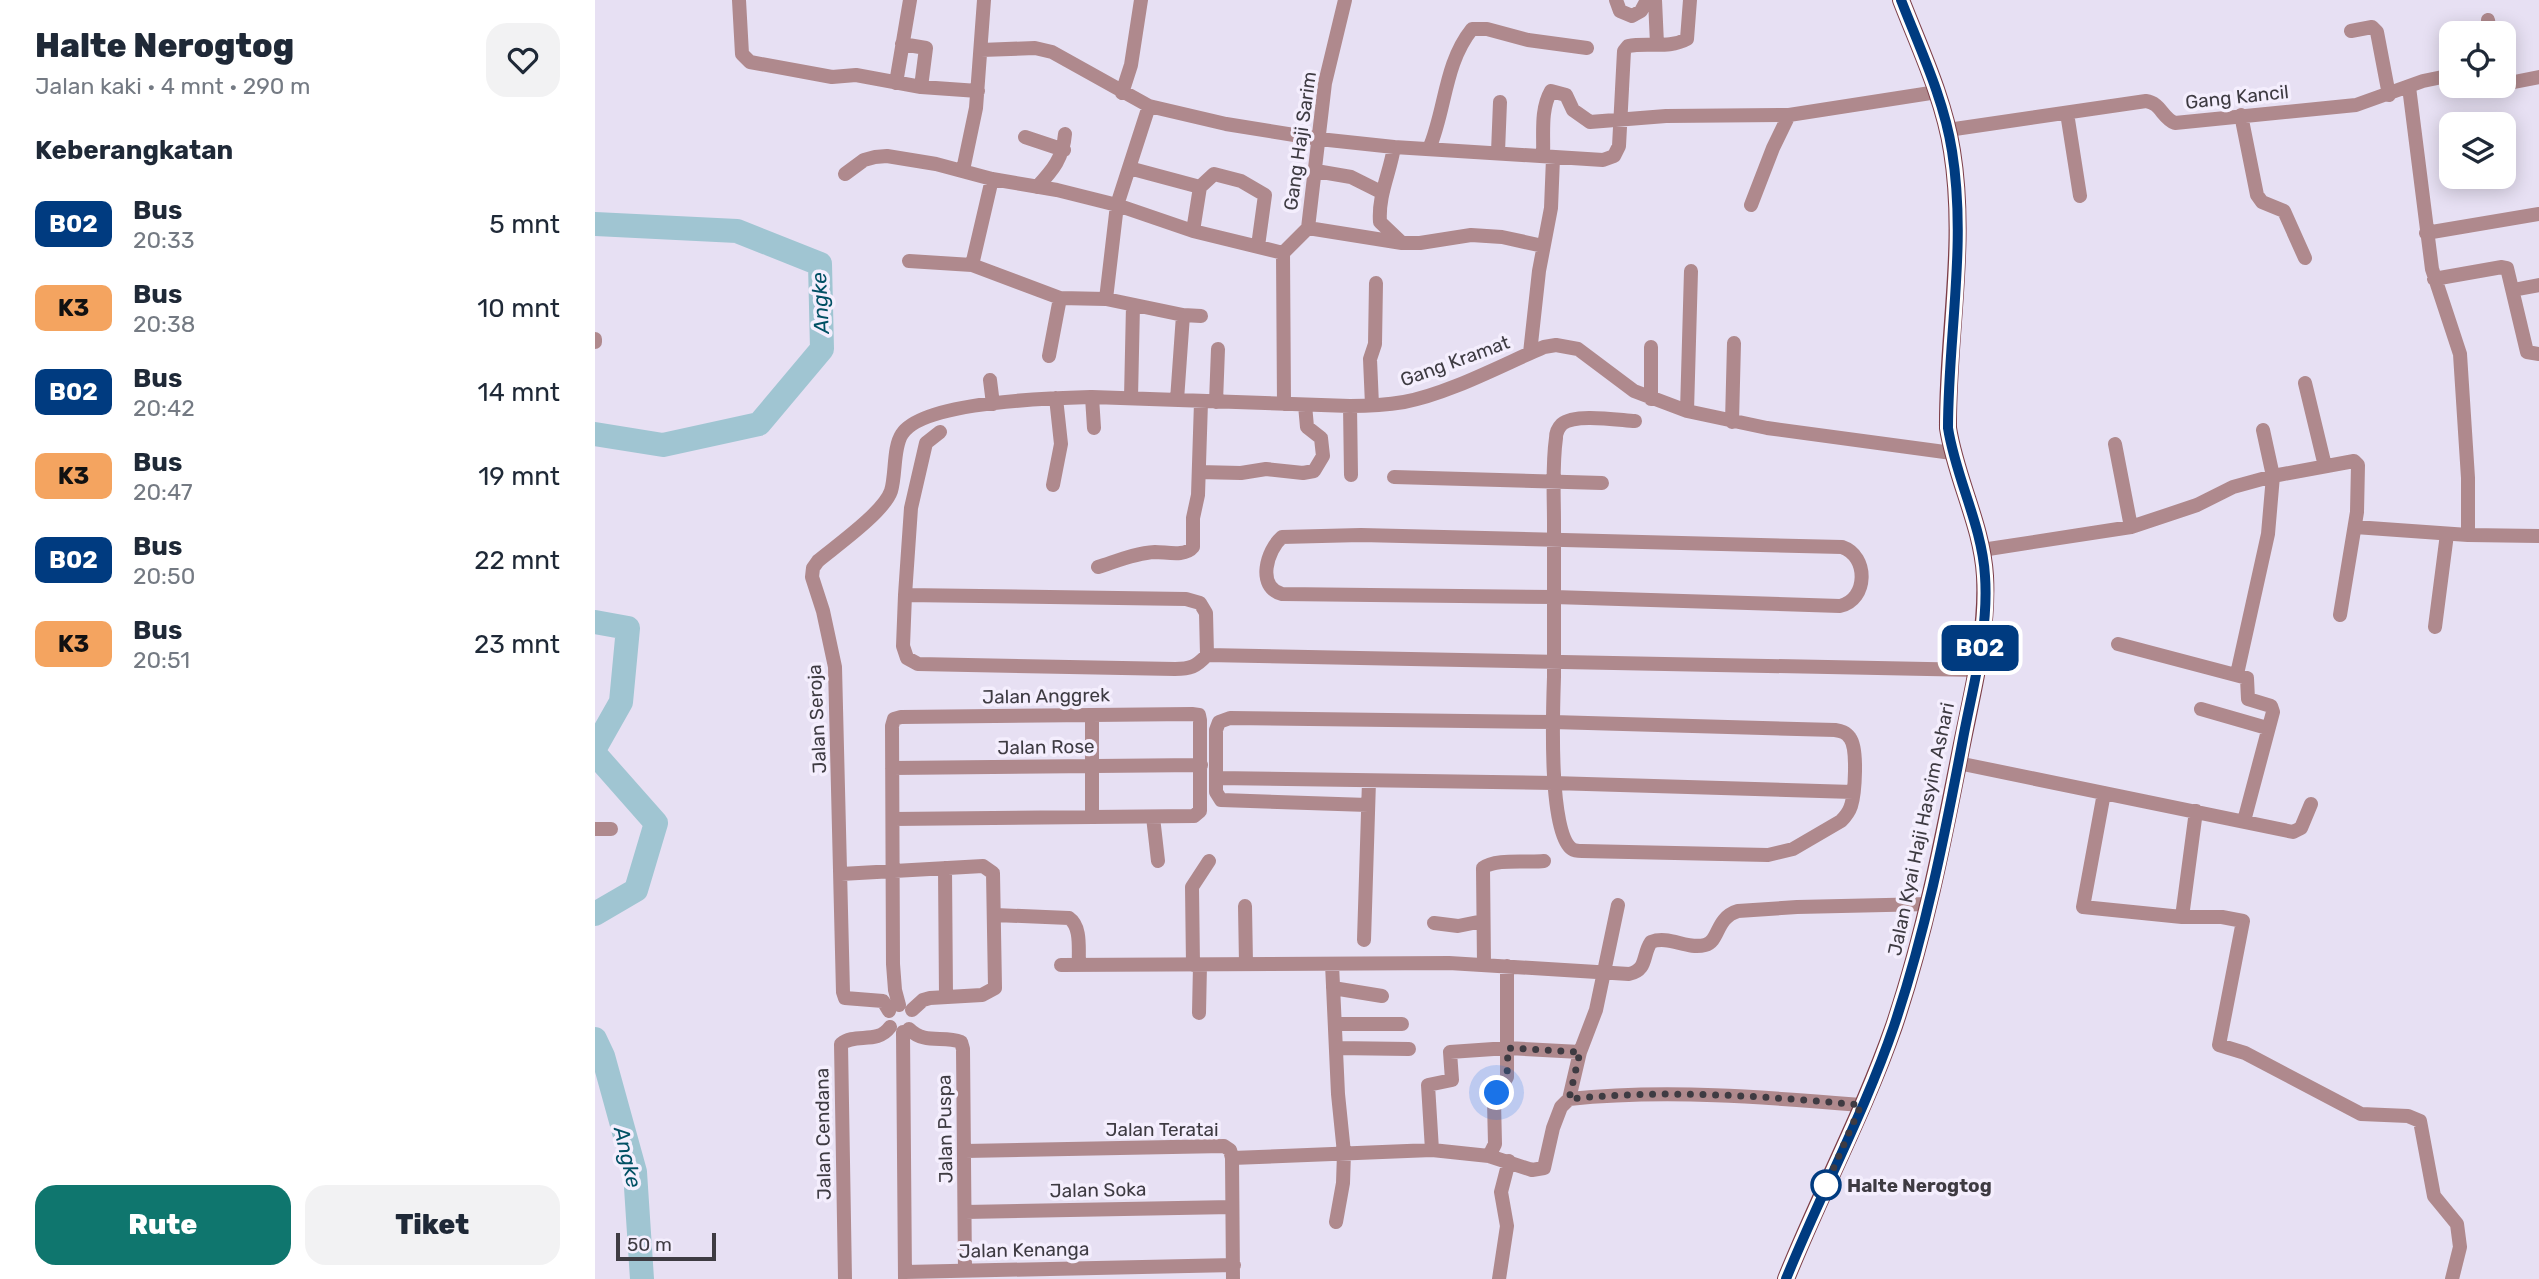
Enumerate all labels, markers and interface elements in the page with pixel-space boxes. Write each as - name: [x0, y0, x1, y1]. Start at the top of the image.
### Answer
- map controls: [2439, 21, 2516, 189]
- button: locate: [2439, 21, 2516, 98]
- button: heart: [486, 23, 560, 97]
- text: Halte Nerogtog: [35, 26, 294, 65]
- street label: Gang Haji Sarim: [1279, 70, 1321, 212]
- text: Jalan kaki · 4 mnt · 290 m: [35, 72, 310, 100]
- street label: Gang Kancil: [2184, 80, 2290, 114]
- button: layers: [2439, 112, 2516, 189]
- text: Keberangkatan: [35, 135, 233, 166]
- text: Bus: [133, 195, 182, 226]
- text: 5 mnt: [489, 209, 560, 240]
- text: B02: [49, 210, 98, 238]
- text: 20:33: [133, 226, 195, 254]
- water label: Angke: [806, 271, 834, 335]
- text: Bus: [133, 279, 182, 310]
- text: 10 mnt: [477, 293, 560, 324]
- text: K3: [58, 294, 89, 322]
- text: 20:38: [133, 310, 195, 338]
- street label: Gang Kramat: [1397, 330, 1513, 391]
- text: Bus: [133, 363, 182, 394]
- text: 14 mnt: [478, 377, 560, 408]
- text: B02: [49, 378, 98, 406]
- text: 20:42: [133, 394, 195, 422]
- text: Bus: [133, 447, 182, 478]
- text: 19 mnt: [478, 461, 560, 492]
- text: K3: [58, 462, 89, 490]
- text: 20:47: [133, 478, 193, 506]
- text: Bus: [133, 531, 182, 562]
- text: 22 mnt: [474, 545, 560, 576]
- text: B02: [49, 546, 98, 574]
- text: 20:50: [133, 562, 195, 590]
- text: Bus: [133, 615, 182, 646]
- line badge: B02: [1940, 625, 2020, 671]
- text: 23 mnt: [474, 629, 560, 660]
- text: K3: [58, 630, 89, 658]
- text: B02: [1956, 634, 2004, 662]
- text: 20:51: [133, 646, 190, 674]
- street label: Jalan Seroja: [803, 664, 831, 774]
- street label: Jalan Anggrek: [982, 683, 1110, 709]
- street label: Jalan Kyai Haji Hasyim Ashari: [1883, 700, 1959, 958]
- street label: Jalan Rose: [997, 735, 1095, 759]
- street label: Jalan Cendana: [810, 1068, 836, 1200]
- street label: Jalan Puspa: [933, 1074, 957, 1184]
- your location: [1479, 1075, 1514, 1110]
- street label: Jalan Teratai: [1105, 1118, 1219, 1141]
- water label: Angke: [609, 1123, 647, 1190]
- marker: Halte Nerogtog: [1811, 1170, 1841, 1200]
- place label: Halte Nerogtog: [1847, 1174, 1992, 1197]
- street label: Jalan Soka: [1050, 1178, 1146, 1202]
- button: Rute: [35, 1185, 291, 1265]
- button: Tiket: [305, 1185, 560, 1265]
- scale bar: [616, 1230, 716, 1262]
- text: 50 m: [627, 1233, 672, 1256]
- street label: Jalan Kenanga: [959, 1237, 1089, 1263]

